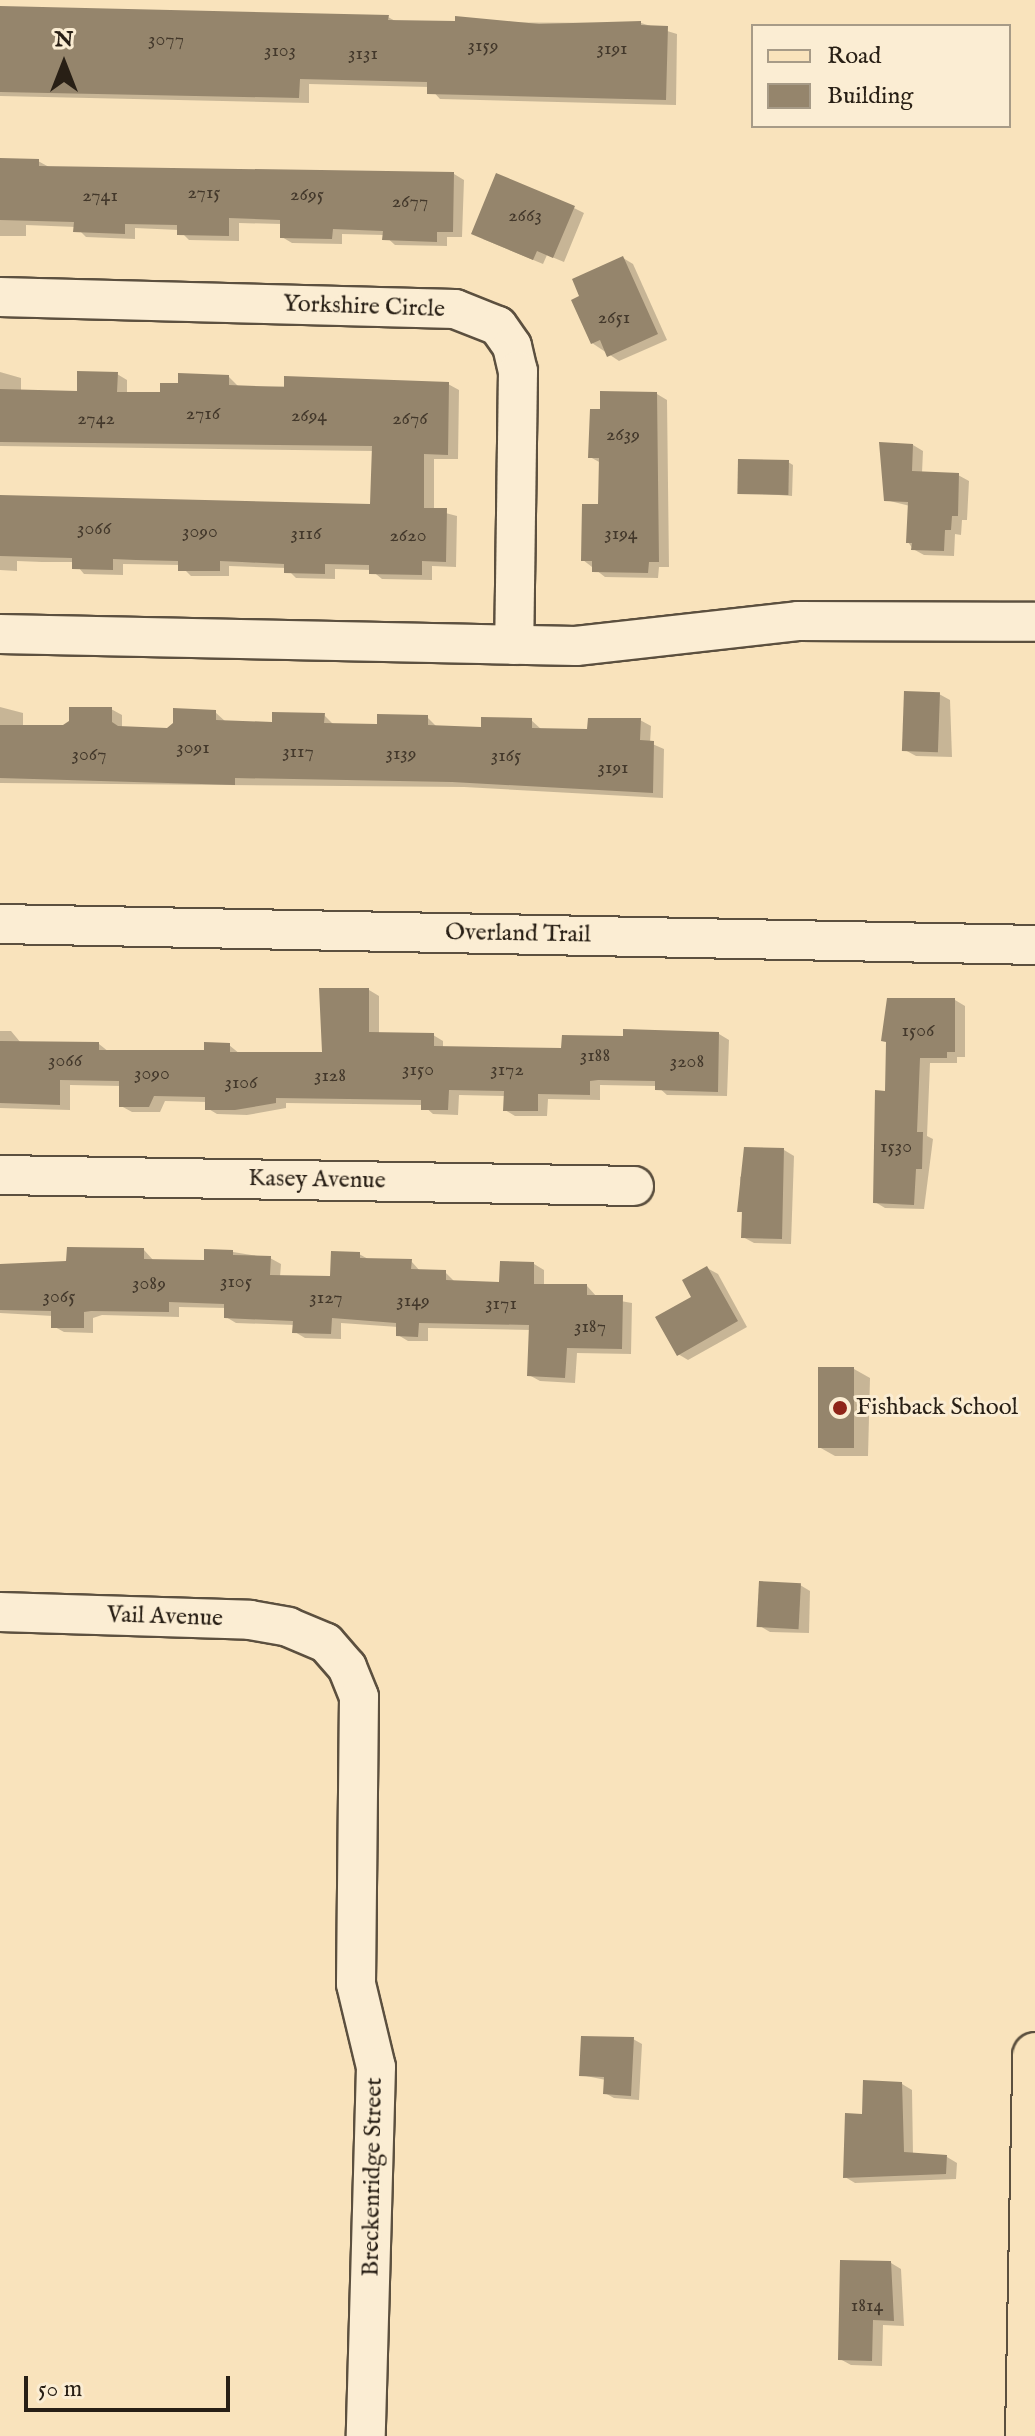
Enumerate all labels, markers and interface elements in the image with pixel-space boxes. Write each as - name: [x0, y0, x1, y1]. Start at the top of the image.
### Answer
- north arrow: [24, 24, 104, 104]
- legend: [751, 24, 1011, 128]
- text: N: [54, 26, 74, 54]
- house number: 3077: [148, 27, 184, 51]
- house number: 3159: [468, 33, 498, 57]
- house number: 3191: [596, 36, 628, 60]
- house number: 3103: [264, 38, 296, 62]
- house number: 3131: [348, 41, 378, 65]
- text: Road: [827, 41, 881, 72]
- text: Building: [827, 81, 913, 112]
- house number: 2715: [187, 180, 221, 204]
- house number: 2695: [290, 182, 324, 206]
- house number: 2741: [82, 183, 118, 207]
- house number: 2677: [392, 189, 428, 213]
- house number: 2663: [508, 203, 542, 227]
- street label: Yorkshire Circle: [283, 290, 445, 324]
- house number: 2651: [598, 305, 630, 329]
- house number: 2716: [186, 401, 220, 425]
- house number: 2694: [291, 403, 327, 427]
- house number: 2742: [77, 406, 115, 430]
- house number: 2676: [392, 406, 428, 430]
- house number: 2639: [606, 422, 640, 446]
- house number: 3066: [77, 516, 111, 540]
- house number: 3090: [182, 519, 218, 543]
- house number: 3116: [291, 521, 321, 545]
- house number: 3194: [604, 521, 638, 545]
- house number: 2620: [389, 523, 427, 547]
- house number: 3091: [176, 735, 210, 759]
- house number: 3117: [282, 739, 314, 763]
- house number: 3139: [385, 741, 417, 765]
- house number: 3067: [71, 742, 107, 766]
- house number: 3165: [491, 743, 521, 767]
- house number: 3191: [597, 755, 629, 779]
- street label: Overland Trail: [445, 918, 591, 950]
- house number: 1506: [902, 1018, 934, 1042]
- house number: 3188: [580, 1043, 610, 1067]
- house number: 3066: [48, 1048, 82, 1072]
- house number: 3208: [670, 1049, 704, 1073]
- house number: 3150: [402, 1057, 434, 1081]
- house number: 3172: [490, 1057, 524, 1081]
- house number: 3090: [134, 1061, 170, 1085]
- house number: 3128: [314, 1063, 346, 1087]
- house number: 3106: [224, 1070, 258, 1094]
- house number: 1530: [880, 1134, 912, 1158]
- street label: Kasey Avenue: [248, 1164, 386, 1196]
- house number: 3105: [220, 1269, 252, 1293]
- house number: 3089: [132, 1271, 166, 1295]
- house number: 3065: [43, 1284, 75, 1308]
- house number: 3127: [309, 1285, 343, 1309]
- house number: 3149: [396, 1288, 430, 1312]
- house number: 3171: [485, 1291, 517, 1315]
- house number: 3187: [574, 1314, 606, 1338]
- place label: Fishback School: [856, 1394, 1018, 1422]
- marker: Fishback School: [831, 1399, 849, 1417]
- street label: Vail Avenue: [106, 1601, 224, 1633]
- street label: Breckenridge Street: [357, 2077, 389, 2277]
- house number: 1814: [851, 2293, 883, 2317]
- scale bar: [28, 2360, 234, 2410]
- text: 50 m: [38, 2374, 82, 2405]

